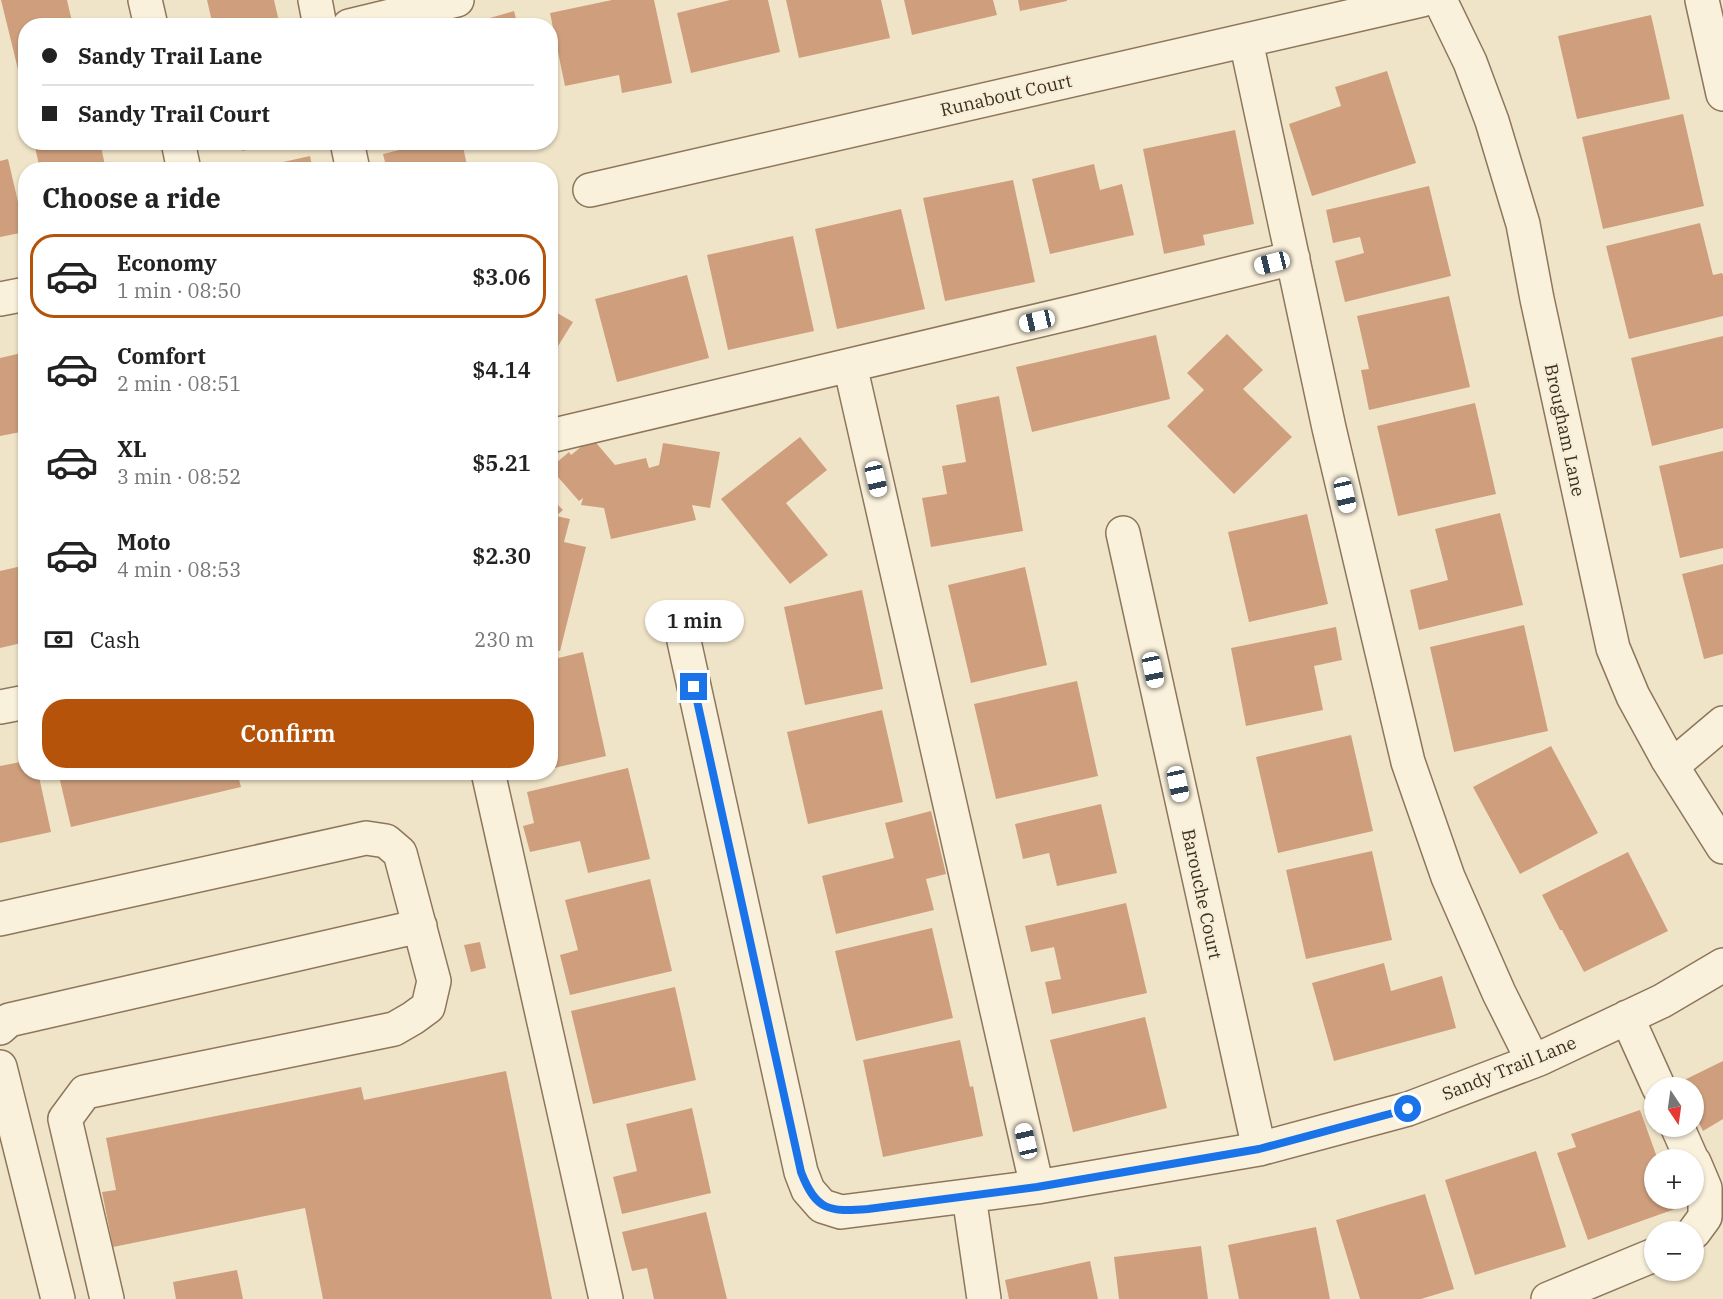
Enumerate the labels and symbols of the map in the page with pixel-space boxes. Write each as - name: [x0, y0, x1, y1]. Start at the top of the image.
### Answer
- street label: Runabout Court: [938, 69, 1074, 121]
- car: [1252, 250, 1292, 276]
- car: [1017, 308, 1057, 334]
- street label: Brougham Lane: [1540, 361, 1590, 499]
- car: [863, 459, 889, 499]
- car: [1332, 475, 1358, 515]
- callout: 1 min: [644, 600, 744, 642]
- car: [1140, 651, 1166, 689]
- route end: [680, 673, 707, 700]
- car: [1165, 765, 1191, 803]
- street label: Barouche Court: [1177, 827, 1227, 961]
- street label: Sandy Trail Lane: [1438, 1031, 1580, 1105]
- north arrow: [1644, 1077, 1704, 1137]
- route start: [1394, 1095, 1421, 1122]
- car: [1013, 1121, 1039, 1161]

